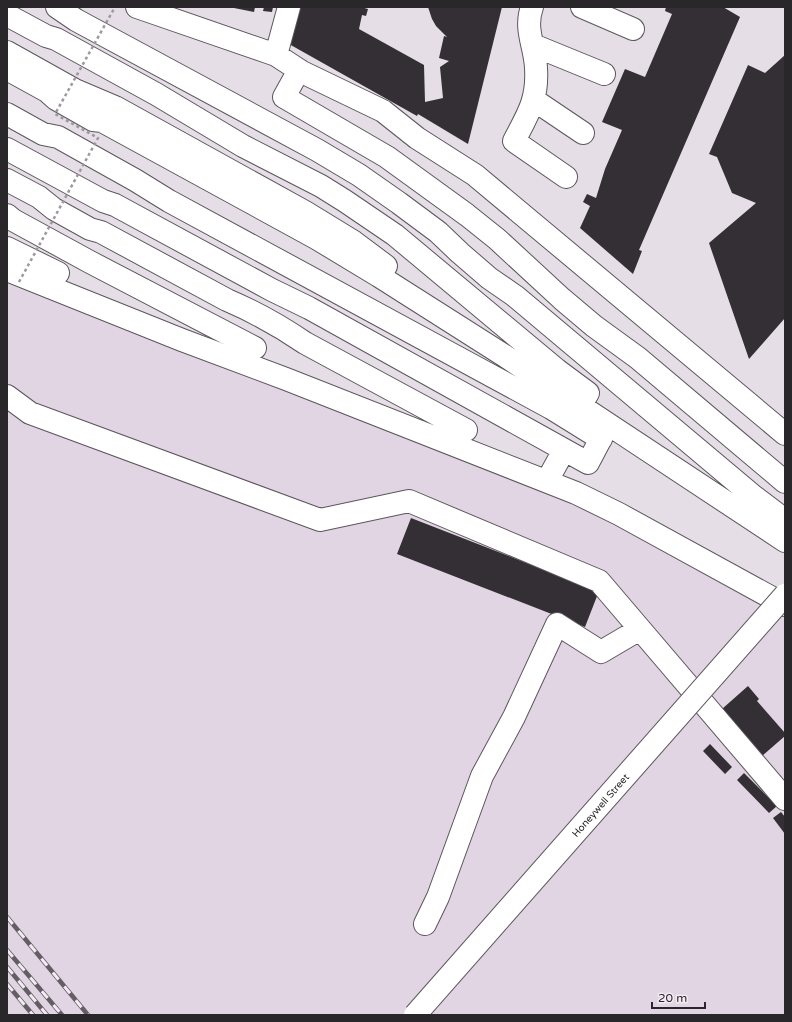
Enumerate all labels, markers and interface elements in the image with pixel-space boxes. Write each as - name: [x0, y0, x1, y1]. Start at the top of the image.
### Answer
- street label: Honeywell Street: [570, 771, 632, 840]
- scale bar: [652, 984, 705, 1010]
- text: 20 m: [658, 991, 687, 1005]

